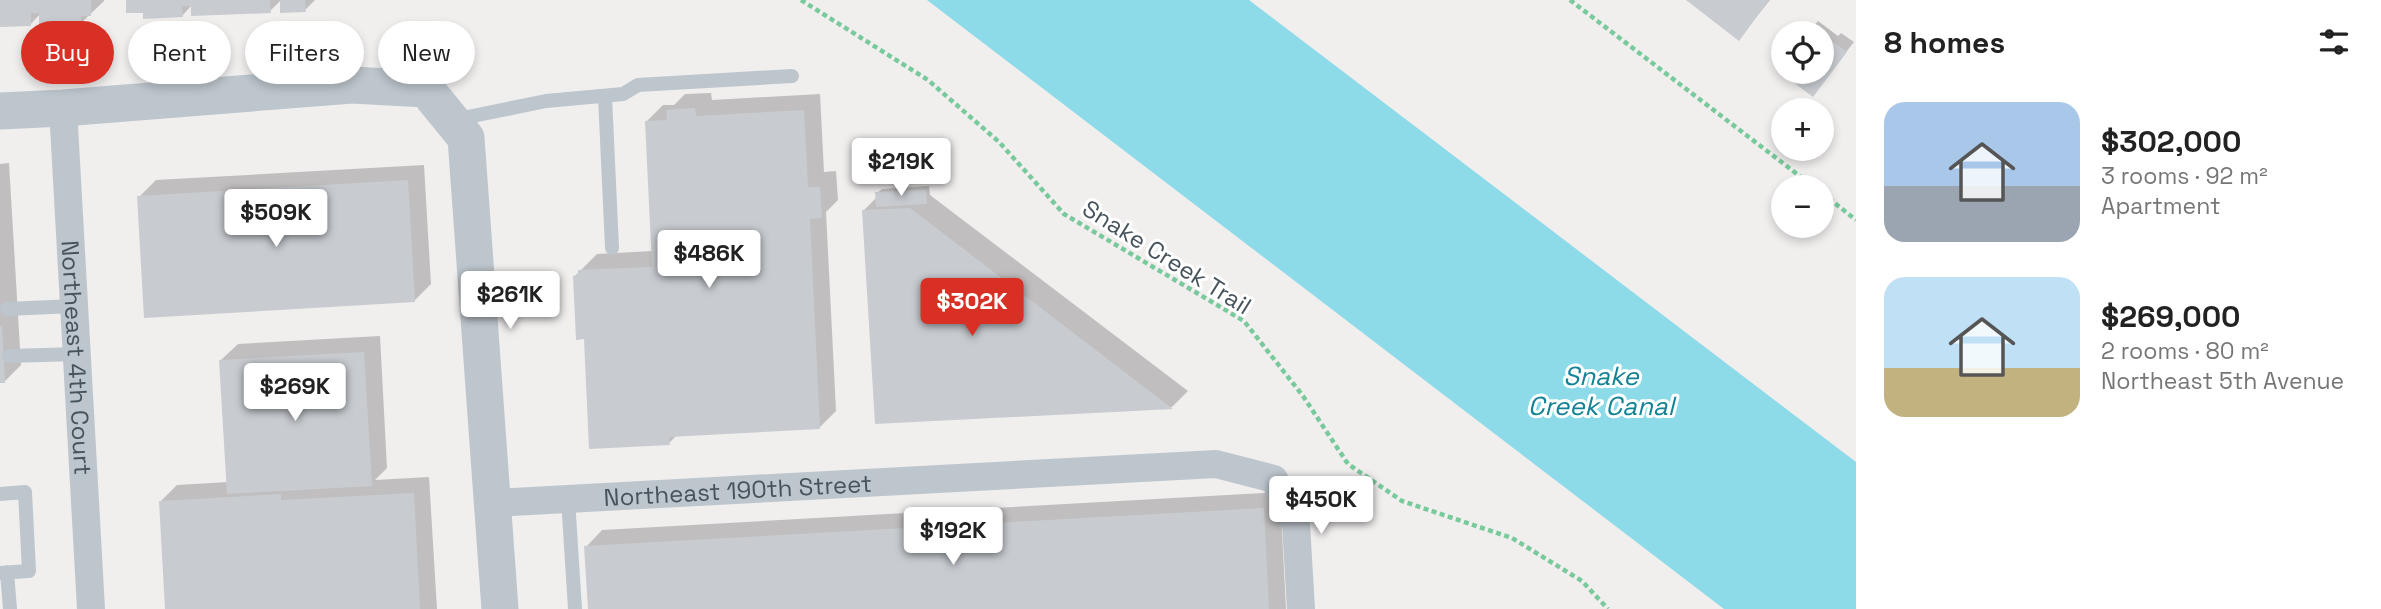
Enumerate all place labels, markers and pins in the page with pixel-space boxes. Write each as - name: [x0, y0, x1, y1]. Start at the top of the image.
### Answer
- pin: $219K: [852, 138, 950, 198]
- pin: $509K: [227, 190, 325, 249]
- pin: $486K: [660, 230, 758, 290]
- pin: $261K: [461, 272, 559, 331]
- pin: $302K: [923, 278, 1021, 338]
- pin: $269K: [246, 364, 344, 423]
- pin: $450K: [1272, 476, 1370, 536]
- pin: $192K: [904, 508, 1002, 567]

